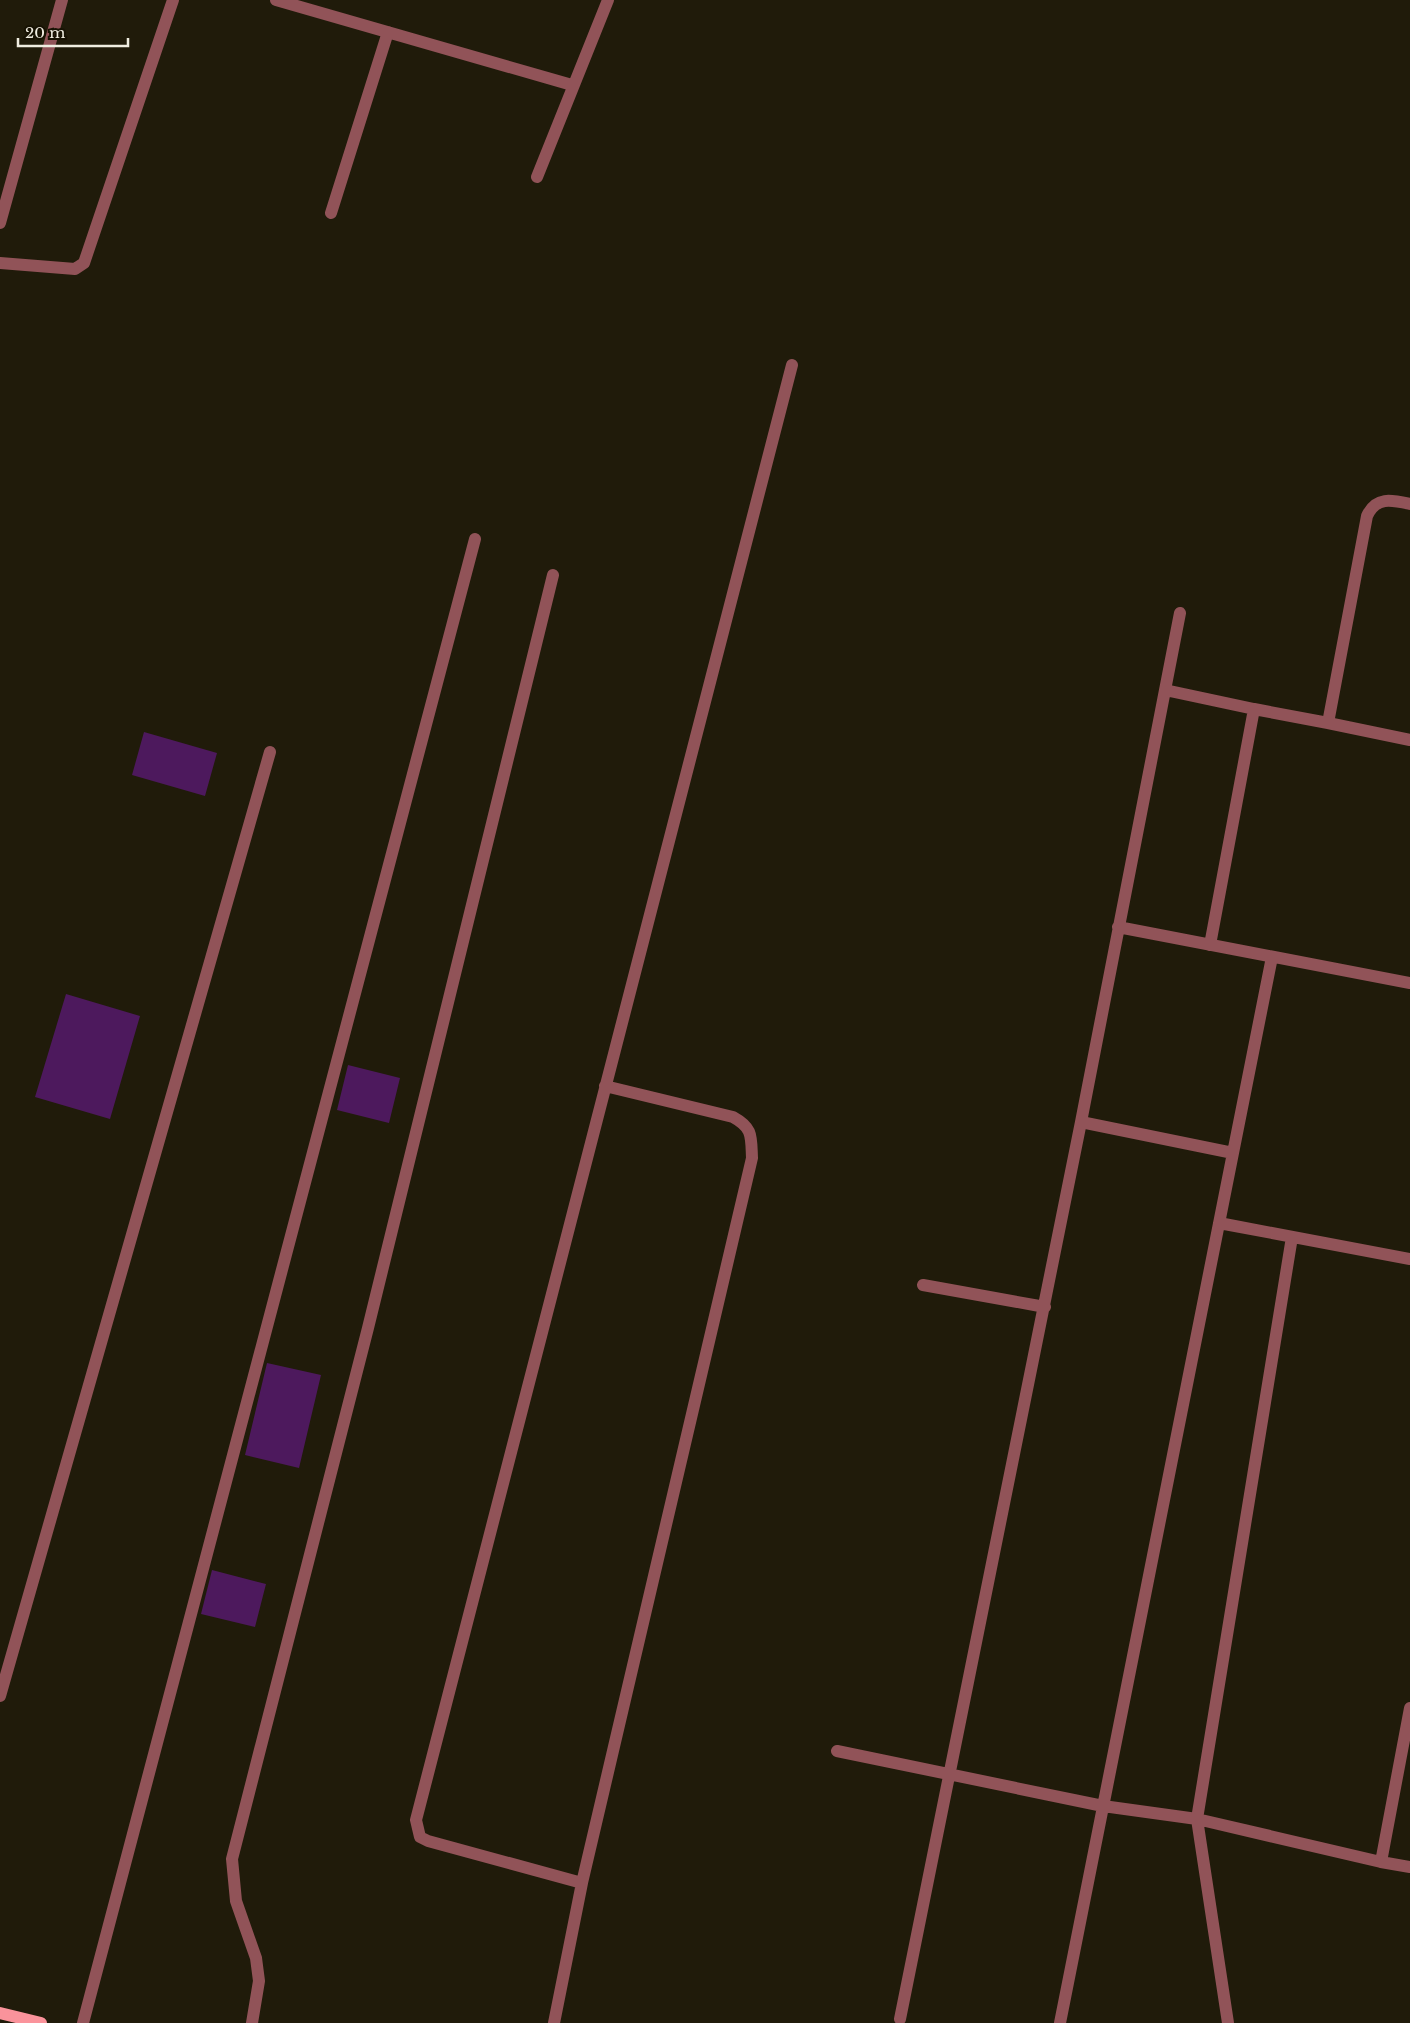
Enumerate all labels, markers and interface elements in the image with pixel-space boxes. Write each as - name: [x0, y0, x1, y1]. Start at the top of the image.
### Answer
- scale bar: [18, 15, 128, 47]
- text: 20 m: [25, 23, 65, 42]

